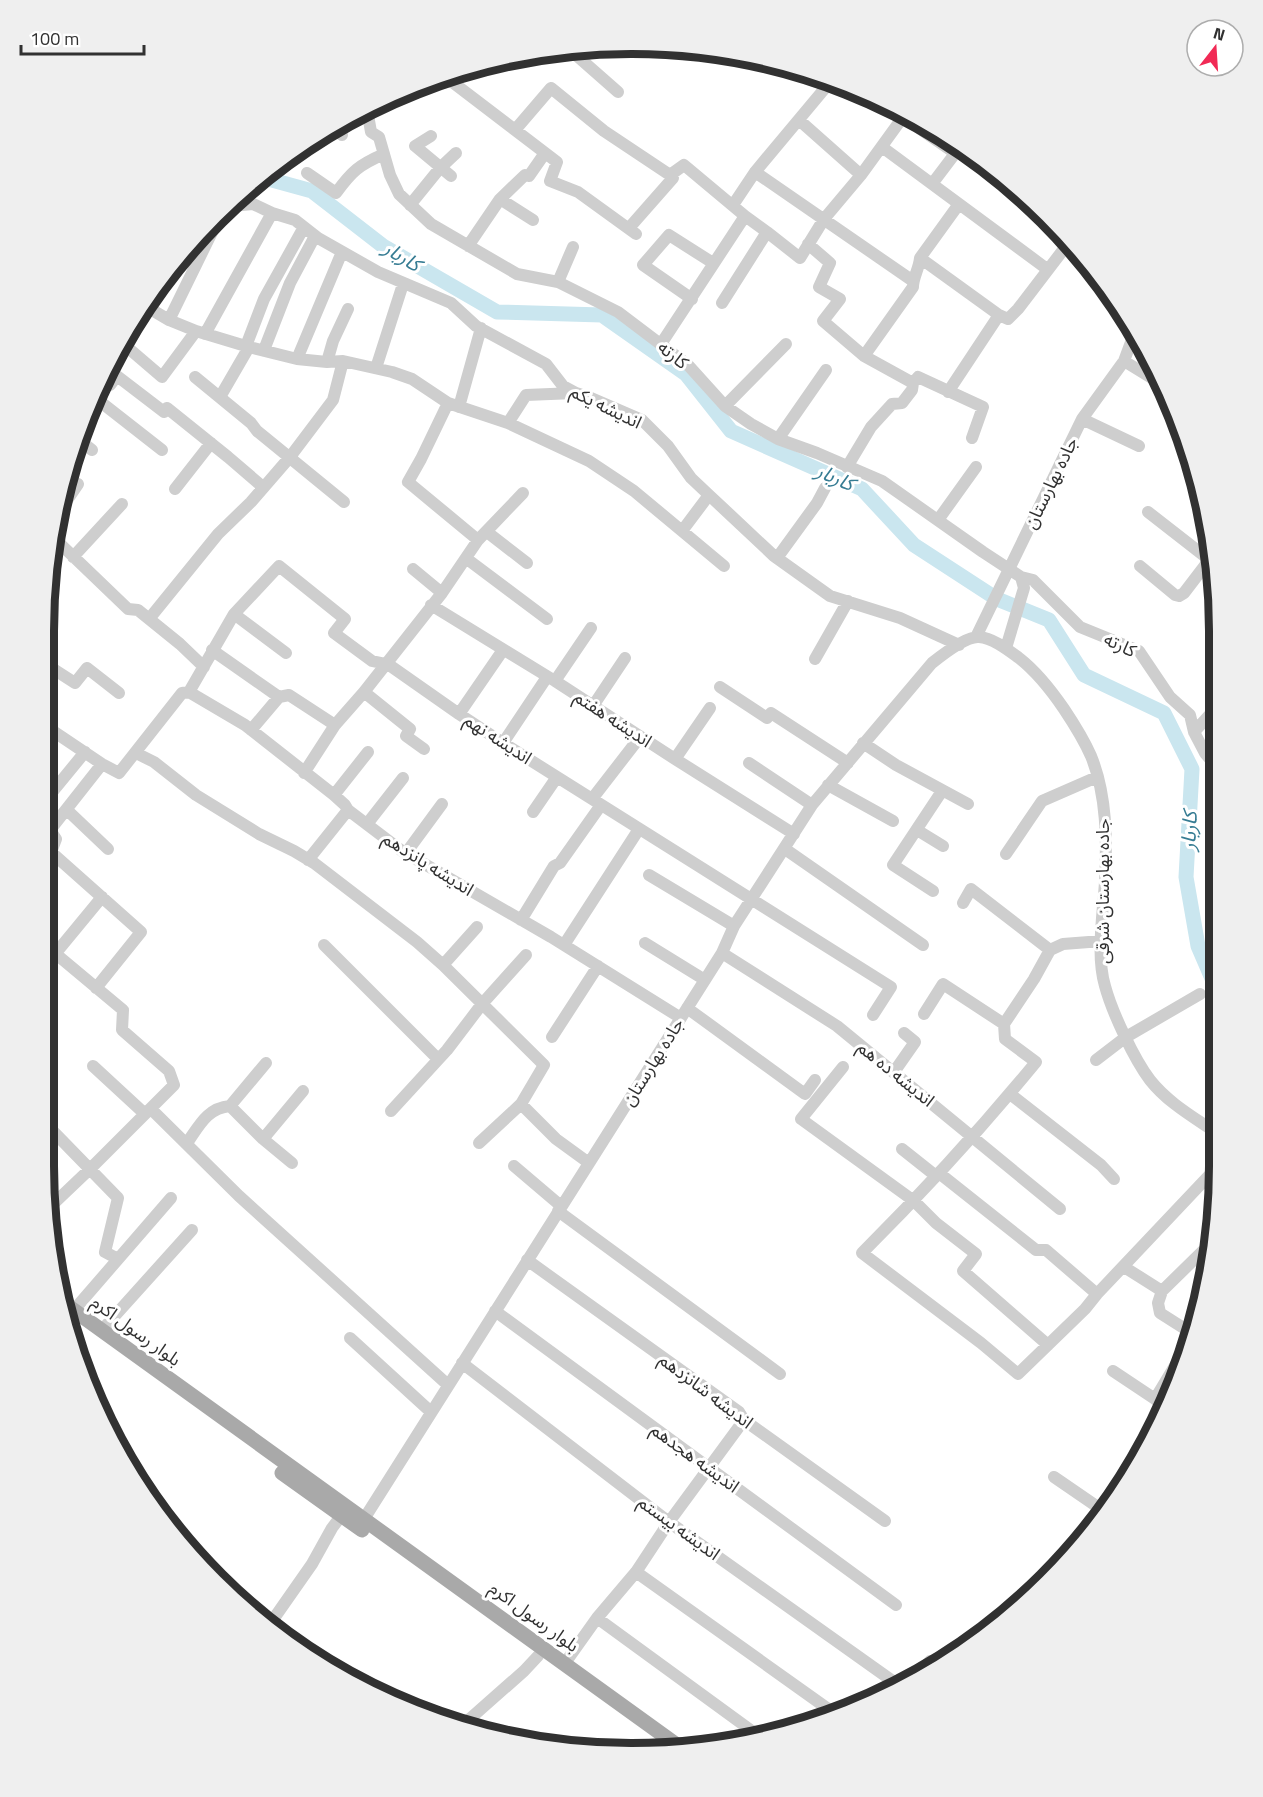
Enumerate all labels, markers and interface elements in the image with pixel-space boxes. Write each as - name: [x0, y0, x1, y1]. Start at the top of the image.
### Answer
- scale bar: [21, 18, 144, 56]
- north arrow: [1185, 18, 1245, 78]
- text: N: [1211, 21, 1228, 47]
- text: 100 m: [30, 25, 79, 52]
- water label: کاربار: [376, 231, 430, 281]
- street label: کارته: [652, 334, 695, 376]
- street label: اندیشه یکم: [566, 378, 647, 436]
- street label: جاده بهارستان: [1017, 432, 1084, 533]
- water label: کاربار: [809, 454, 863, 500]
- street label: کارته: [1100, 625, 1141, 664]
- street label: اندیشه هفتم: [569, 683, 658, 754]
- street label: اندیشه نهم: [459, 707, 538, 771]
- water label: کاربار: [1172, 807, 1205, 853]
- street label: جاده بهارستان شرقی: [1089, 818, 1116, 964]
- street label: اندیشه پانزدهم: [377, 825, 479, 902]
- street label: جاده بهارستان: [615, 1012, 690, 1111]
- street label: اندیشه ده هم: [852, 1034, 941, 1113]
- street label: بلوار رسول اکرم: [85, 1289, 187, 1373]
- street label: اندیشه شانزدهم: [653, 1346, 759, 1435]
- street label: اندیشه هجدهم: [645, 1416, 745, 1499]
- street label: اندیشه بیستم: [633, 1489, 726, 1567]
- street label: بلوار رسول اکرم: [483, 1575, 585, 1659]

